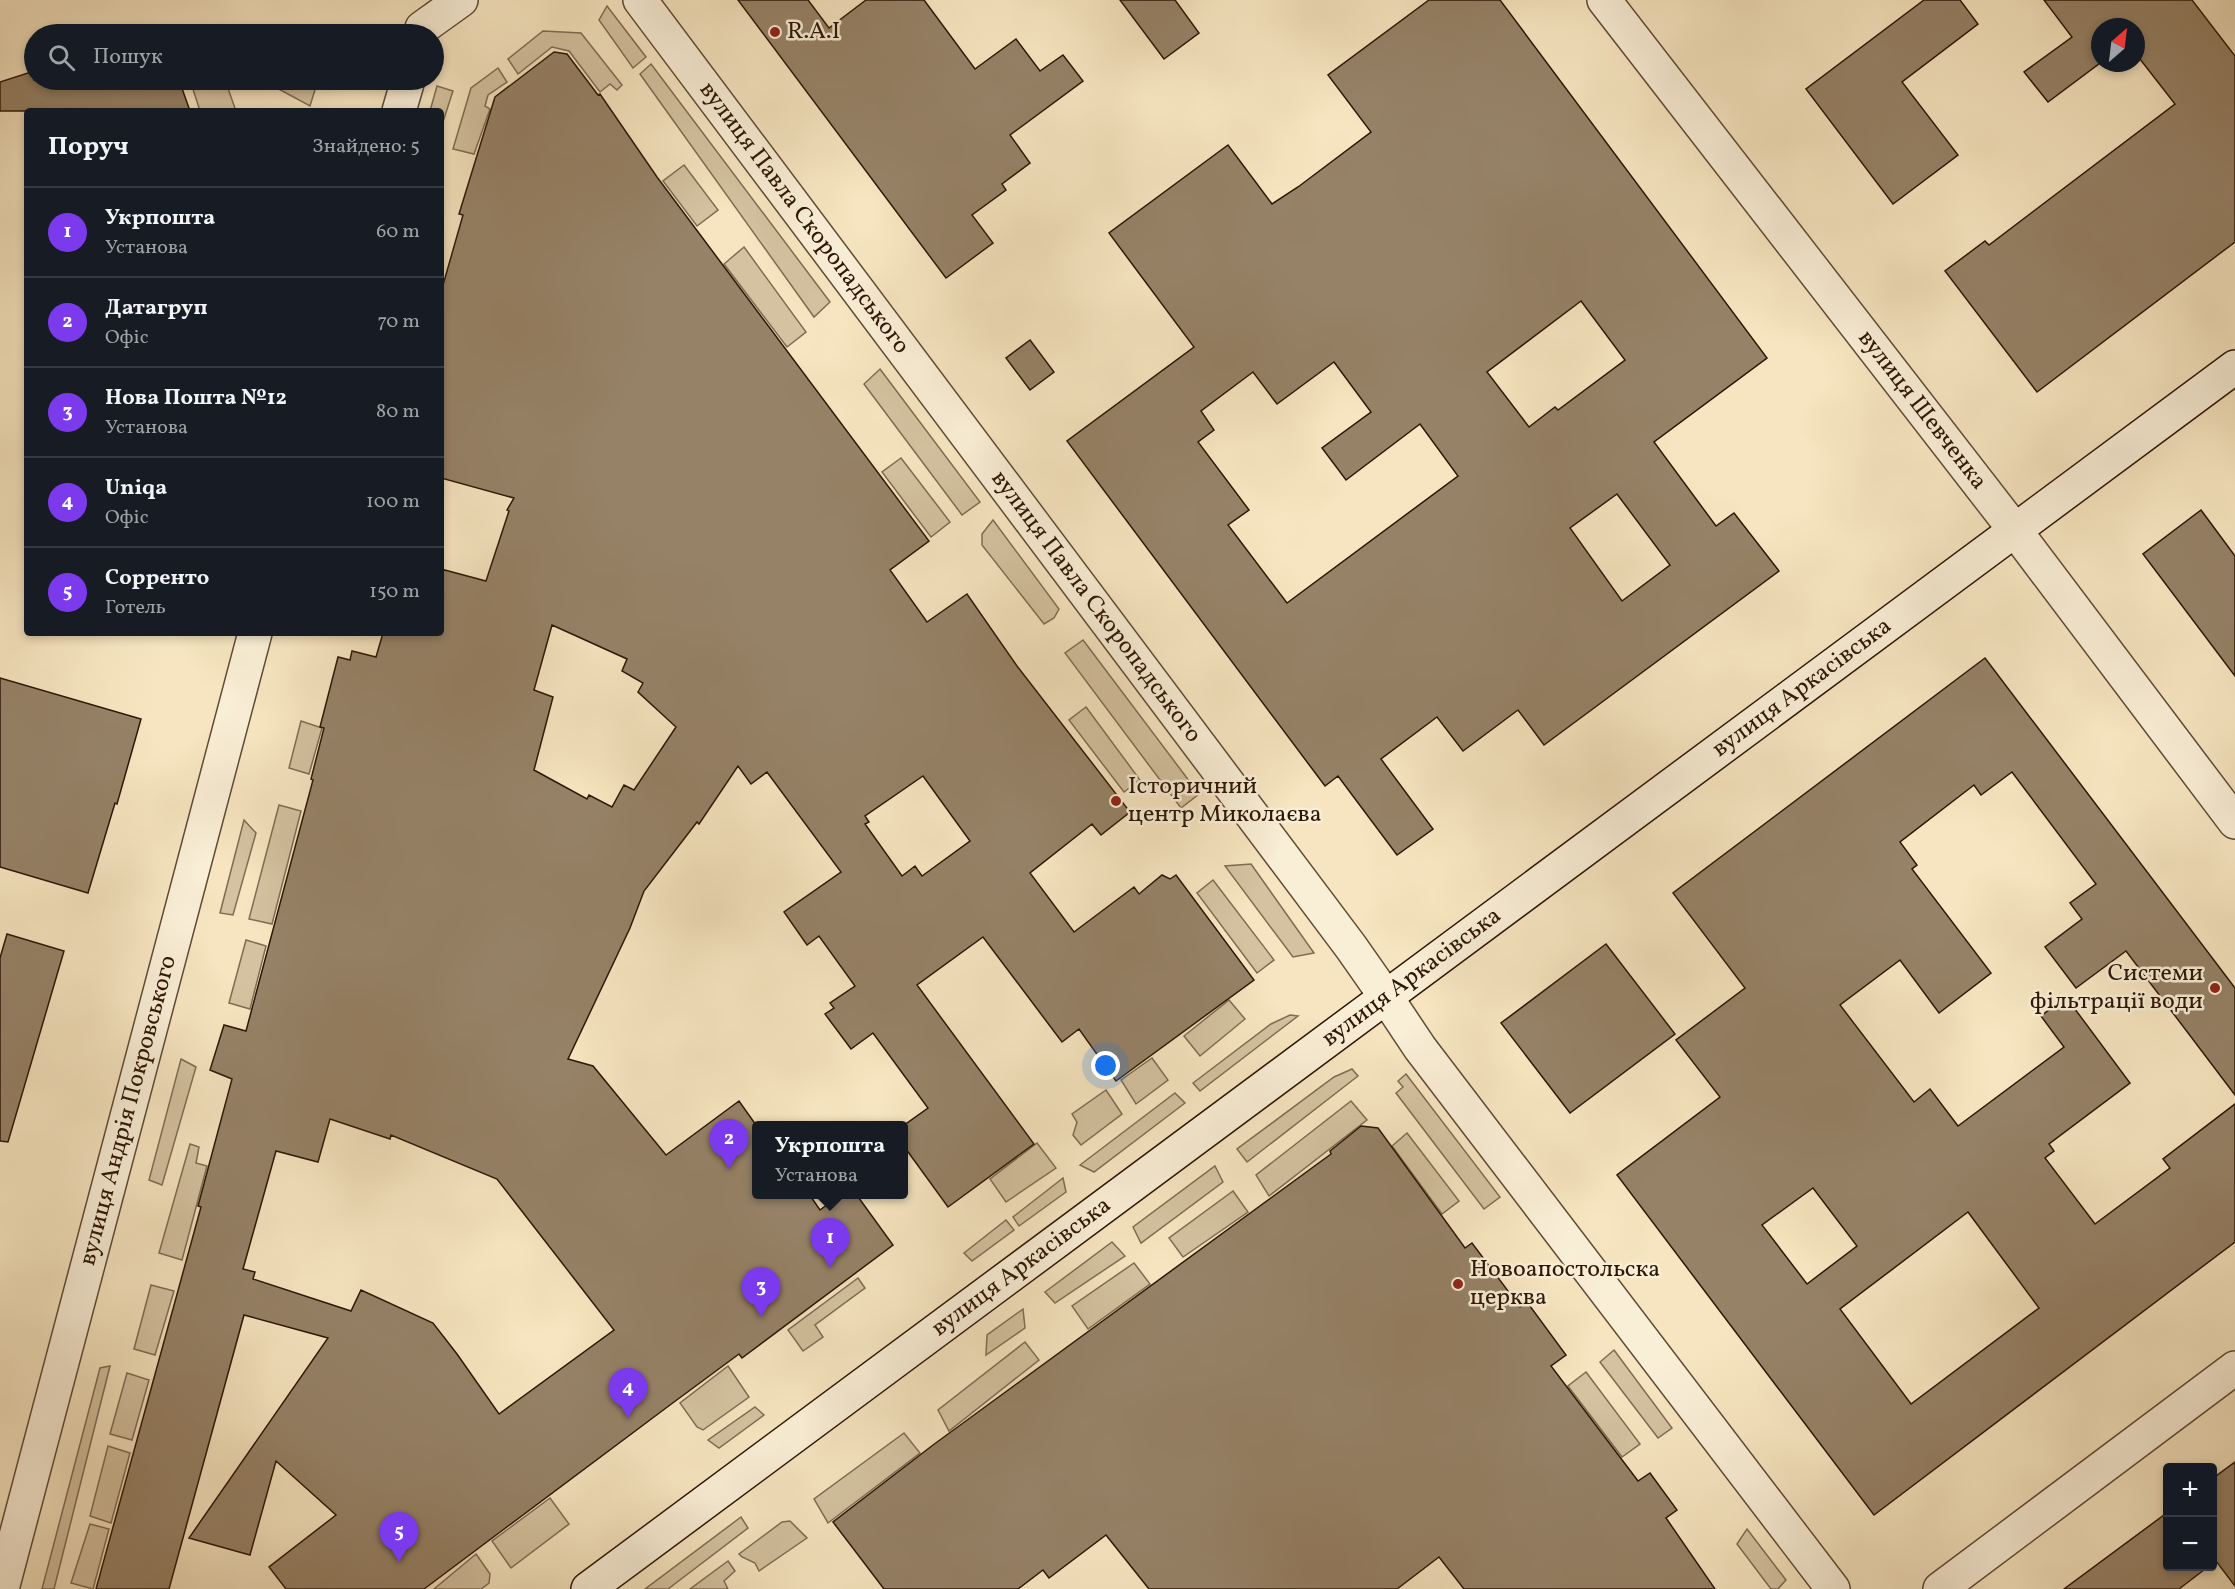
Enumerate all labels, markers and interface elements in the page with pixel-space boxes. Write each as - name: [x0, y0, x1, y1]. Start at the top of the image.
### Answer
- place label: R.A.I: [787, 15, 840, 49]
- north arrow: [2091, 18, 2145, 72]
- search box: [24, 24, 444, 90]
- marker: R.A.I: [768, 25, 782, 39]
- icon: search: [45, 41, 78, 74]
- text: Пошук: [93, 42, 163, 73]
- street label: вулиця Павла Скоропадського: [690, 75, 917, 362]
- text: Поруч: [48, 129, 129, 165]
- text: Знайдено: 5: [312, 133, 420, 161]
- text: Укрпошта: [105, 203, 215, 234]
- text: 1: [63, 218, 72, 246]
- text: 60 m: [376, 218, 420, 246]
- text: Установа: [105, 234, 188, 262]
- text: Датагруп: [105, 293, 208, 324]
- text: 2: [62, 308, 73, 336]
- text: 70 m: [377, 308, 420, 336]
- street label: вулиця Шевченка: [1849, 323, 1995, 497]
- text: Офіс: [105, 324, 149, 352]
- text: Нова Пошта №12: [105, 383, 287, 414]
- text: 3: [62, 398, 73, 426]
- text: 80 m: [376, 398, 420, 426]
- text: Установа: [105, 414, 188, 442]
- street label: вулиця Павла Скоропадського: [982, 464, 1209, 750]
- text: Uniqa: [105, 473, 167, 504]
- text: 4: [61, 488, 74, 516]
- text: 100 m: [366, 488, 420, 516]
- text: Офіс: [105, 504, 149, 532]
- text: Сорренто: [105, 563, 209, 594]
- text: 5: [63, 578, 72, 606]
- text: 150 m: [369, 578, 420, 606]
- text: Готель: [105, 594, 166, 622]
- street label: вулиця Аркасівська: [1705, 610, 1899, 766]
- place label: Історичний центр Миколаєва: [1128, 770, 1322, 832]
- marker: Історичний центр Миколаєва: [1109, 794, 1123, 808]
- street label: вулиця Аркасівська: [1315, 900, 1509, 1056]
- street label: вулиця Андрія Покровського: [71, 952, 186, 1269]
- place label: Системи фільтрації води: [2030, 957, 2203, 1019]
- marker: Системи фільтрації води: [2208, 981, 2222, 995]
- your location: [1091, 1051, 1120, 1080]
- pin: 2: [710, 1120, 748, 1169]
- popup: [752, 1121, 908, 1199]
- text: Укрпошта: [775, 1131, 885, 1162]
- text: Установа: [775, 1162, 858, 1190]
- street label: вулиця Аркасівська: [925, 1189, 1119, 1345]
- pin: 1: [810, 1218, 850, 1268]
- place label: Новоапостольска церква: [1470, 1253, 1660, 1315]
- pin: 3: [742, 1268, 780, 1317]
- marker: Новоапостольска церква: [1451, 1277, 1465, 1291]
- pin: 4: [608, 1368, 648, 1418]
- map controls: [2163, 1463, 2217, 1571]
- button: +: [2163, 1463, 2217, 1517]
- pin: 5: [380, 1512, 418, 1562]
- button: −: [2163, 1517, 2217, 1571]

